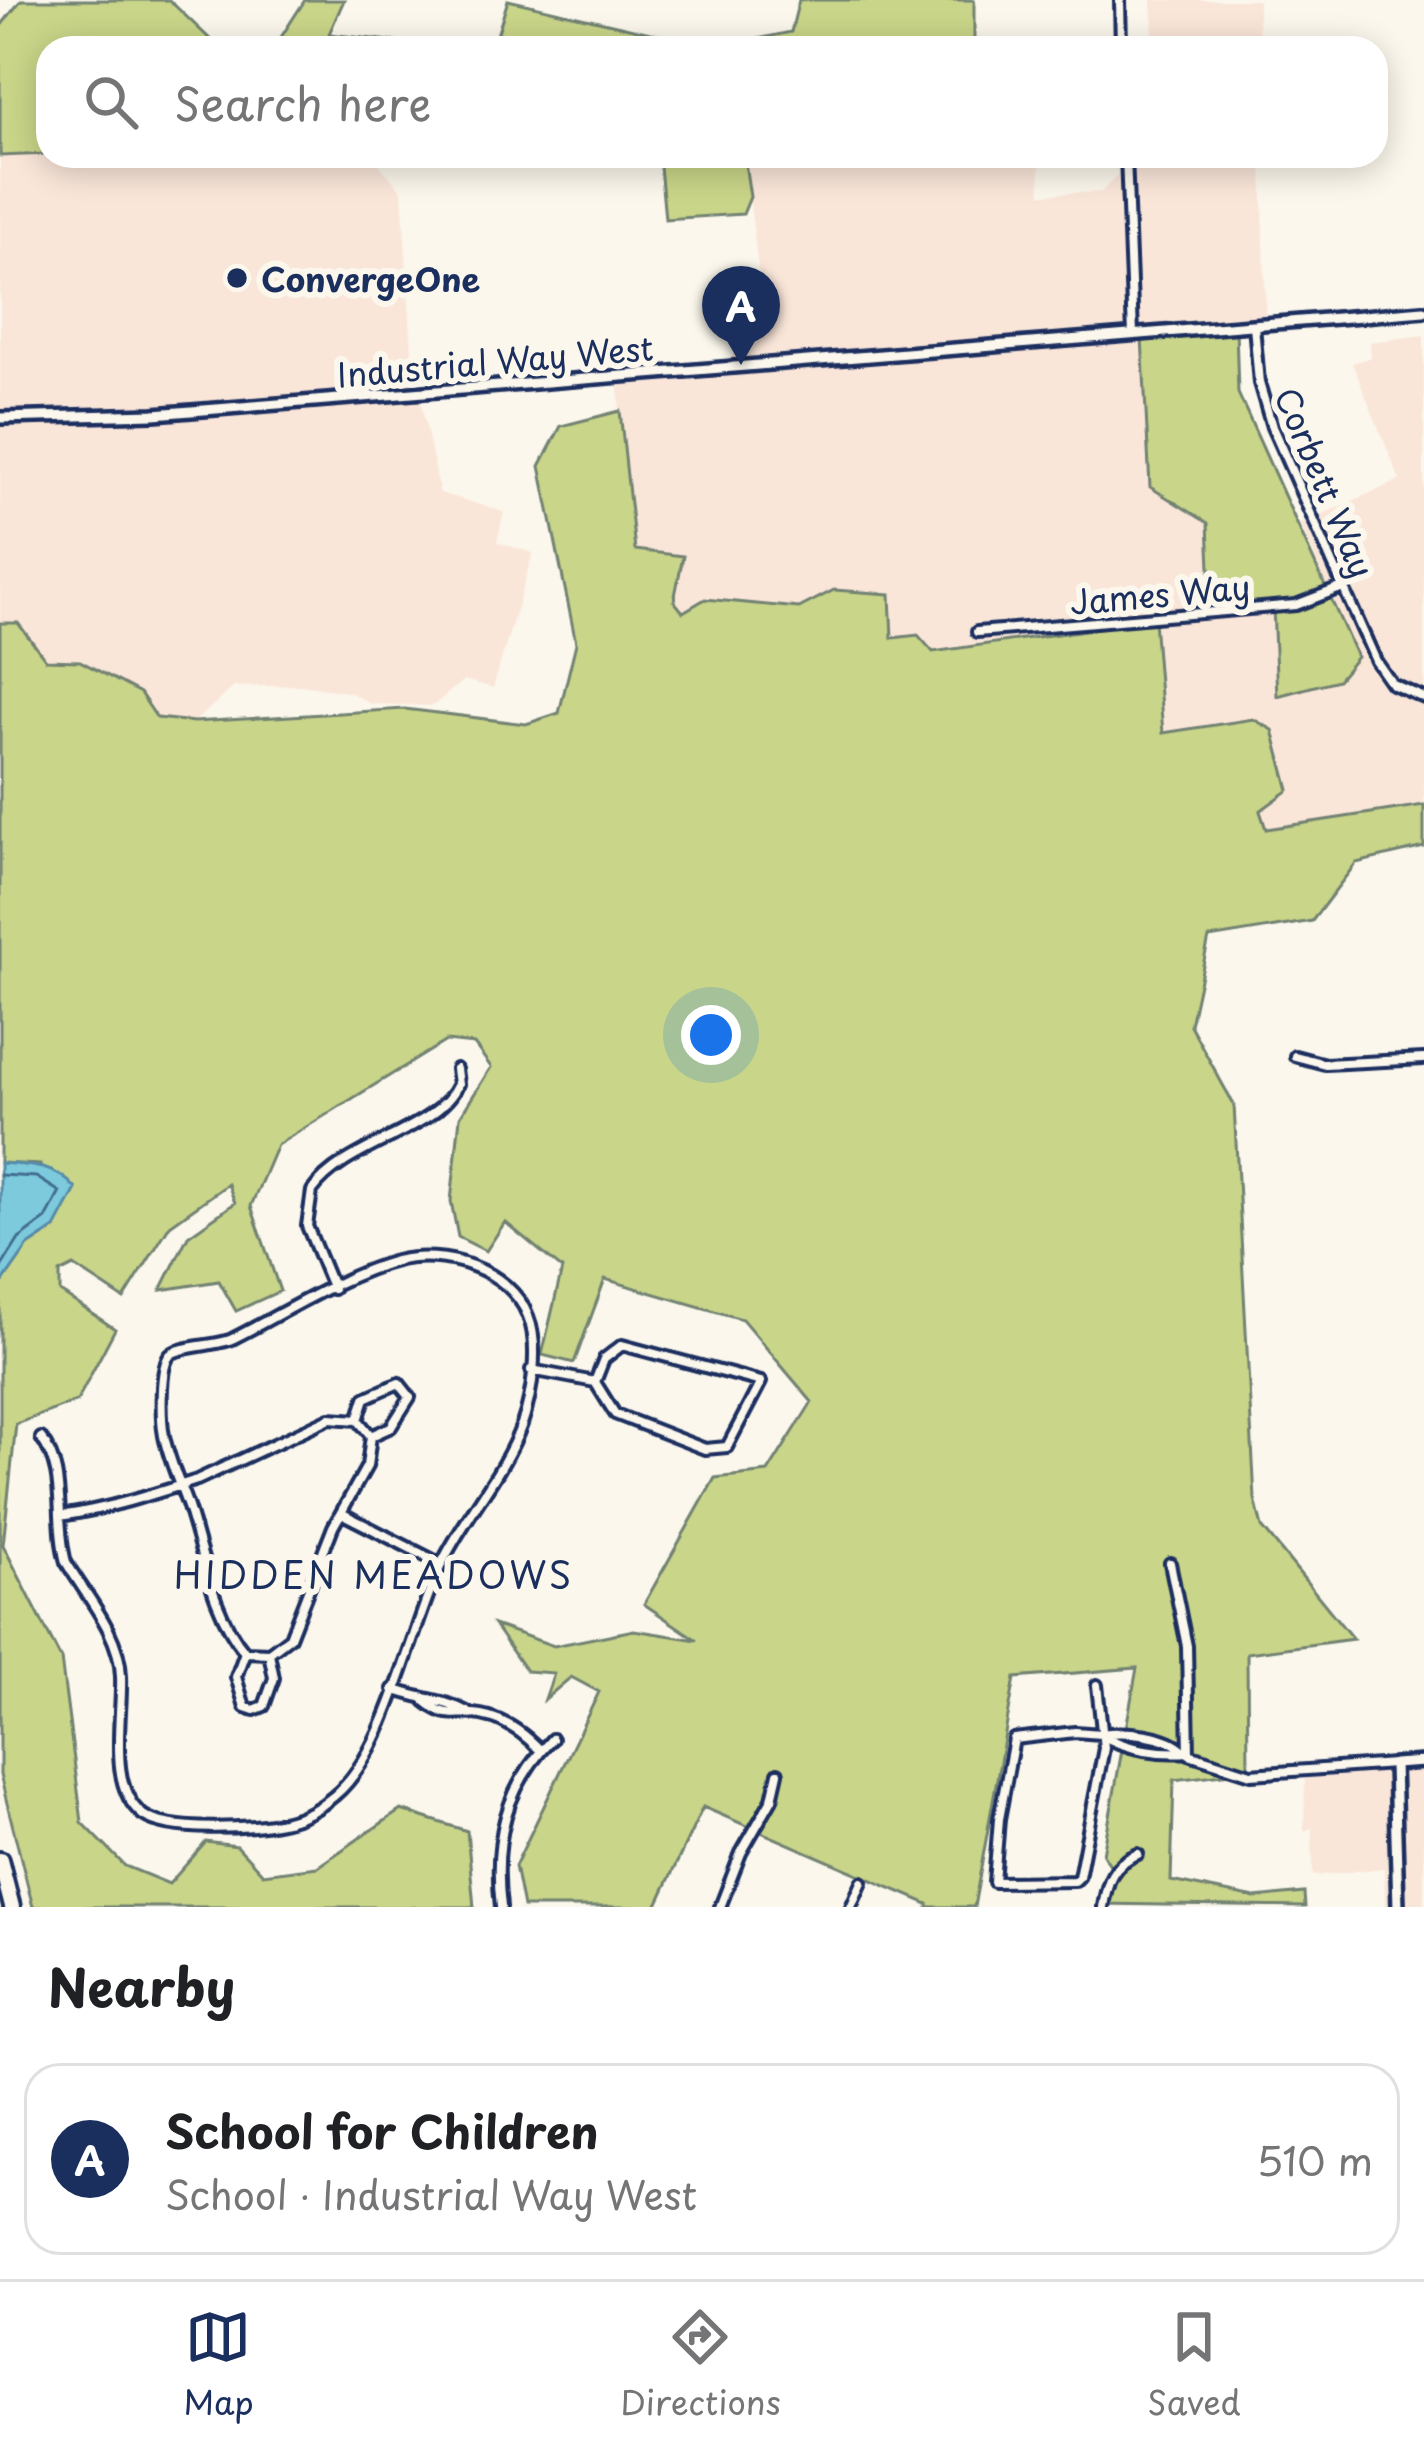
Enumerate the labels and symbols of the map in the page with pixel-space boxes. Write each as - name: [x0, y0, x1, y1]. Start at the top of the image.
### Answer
- place label: ConvergeOne: [261, 253, 480, 303]
- marker: ConvergeOne: [224, 265, 250, 291]
- pin: A: [702, 266, 780, 365]
- street label: Industrial Way West: [335, 321, 655, 399]
- street label: Corbett Way: [1263, 379, 1389, 585]
- street label: James Way: [1068, 560, 1252, 626]
- your location: [681, 1005, 741, 1065]
- district label: HIDDEN MEADOWS: [174, 1547, 574, 1601]

